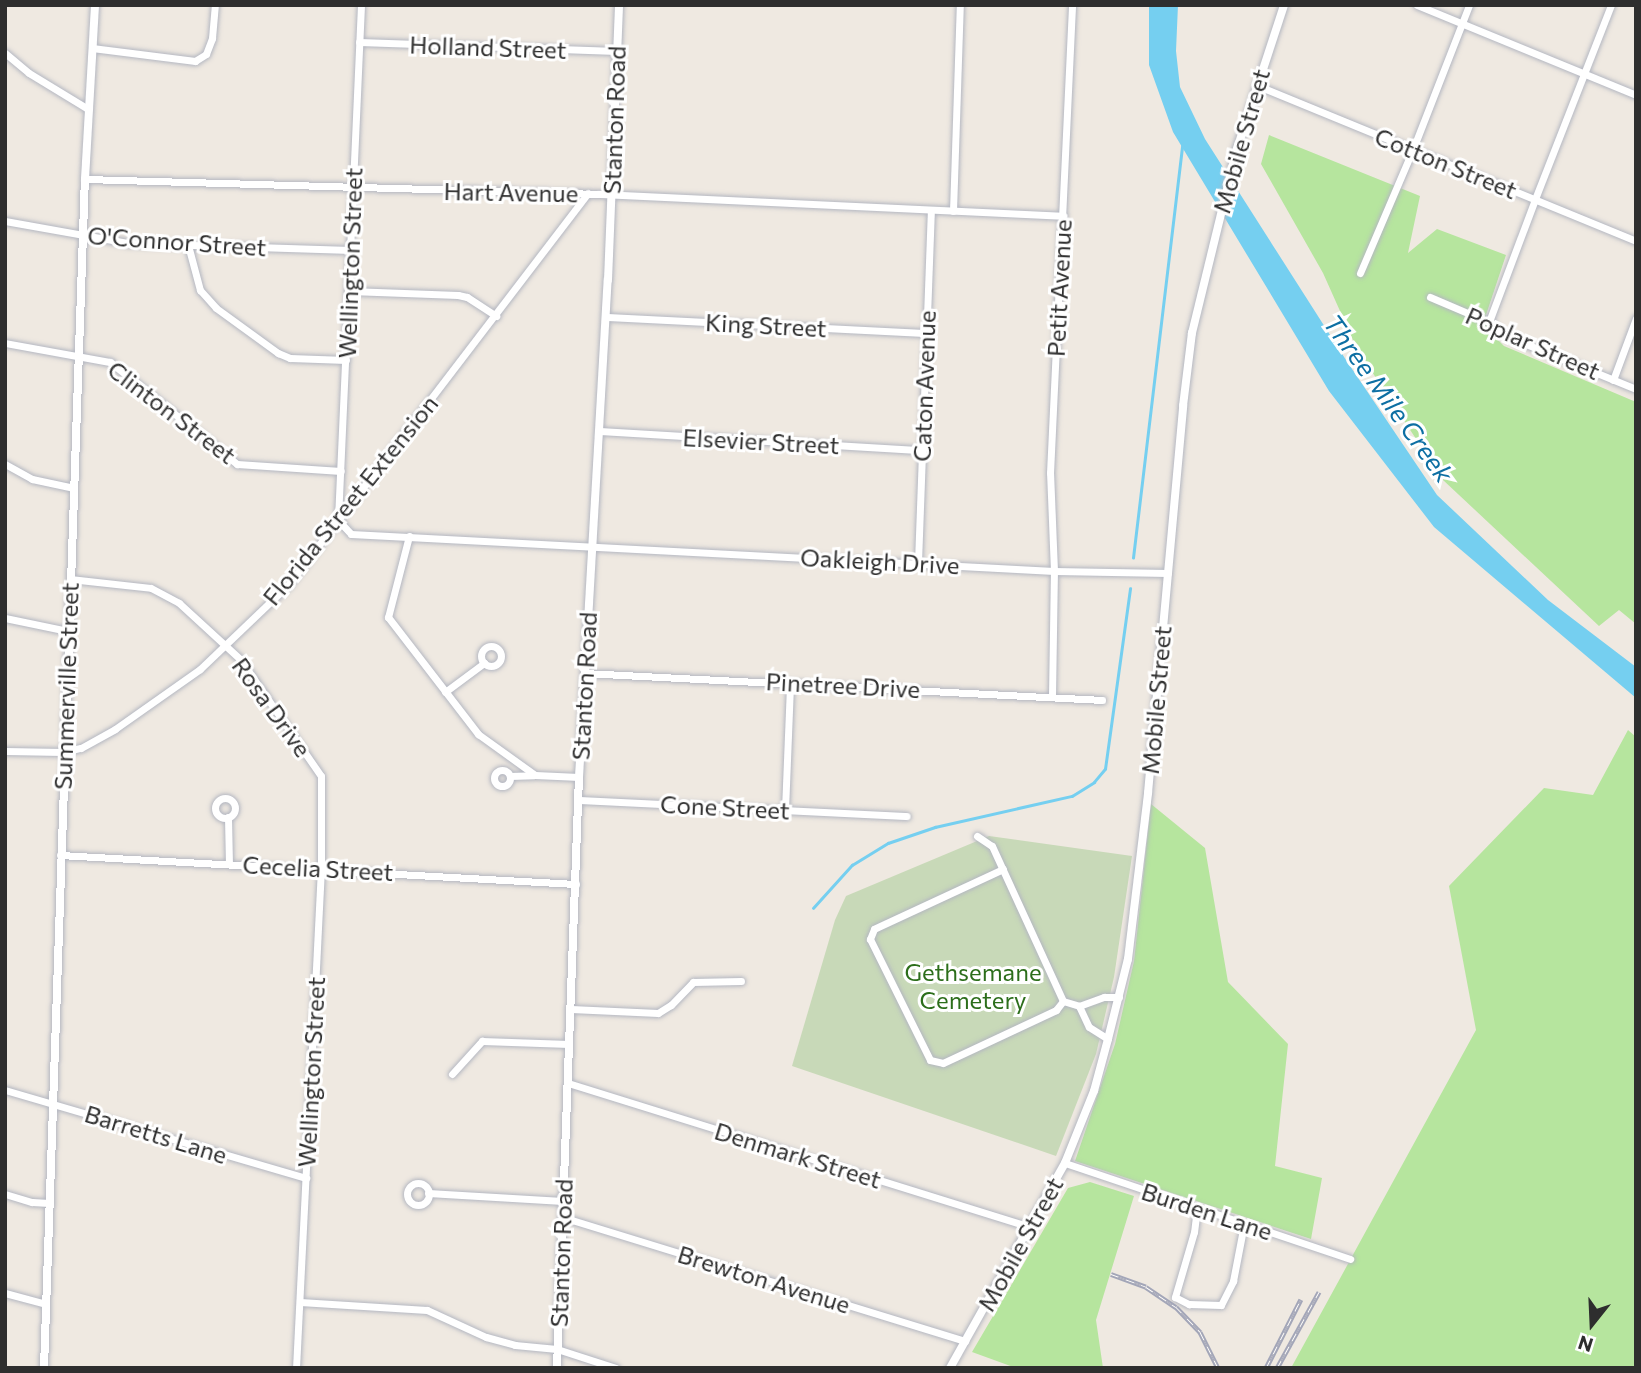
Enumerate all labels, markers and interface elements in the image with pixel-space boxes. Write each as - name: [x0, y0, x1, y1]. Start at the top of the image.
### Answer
- street label: Holland Street: [409, 30, 567, 64]
- street label: Stanton Road: [597, 45, 631, 195]
- street label: Mobile Street: [1207, 66, 1275, 216]
- street label: Cotton Street: [1371, 121, 1521, 205]
- street label: Wellington Street: [332, 167, 368, 359]
- street label: Hart Avenue: [443, 176, 579, 208]
- street label: Petit Avenue: [1041, 219, 1077, 357]
- street label: O'Connor Street: [87, 220, 267, 262]
- street label: Poplar Street: [1461, 301, 1605, 385]
- street label: King Street: [705, 307, 827, 343]
- water label: Three Mile Creek: [1318, 308, 1460, 488]
- street label: Caton Avenue: [907, 310, 941, 462]
- street label: Clinton Street: [102, 355, 242, 469]
- street label: Florida Street Extension: [256, 389, 444, 611]
- street label: Elsevier Street: [682, 423, 840, 459]
- street label: Oakleigh Drive: [800, 542, 960, 580]
- street label: Summerville Street: [48, 582, 84, 790]
- street label: Stanton Road: [566, 611, 602, 761]
- street label: Mobile Street: [1135, 625, 1177, 775]
- street label: Rosa Drive: [226, 652, 318, 762]
- street label: Pinetree Drive: [765, 667, 921, 703]
- street label: Cone Street: [660, 789, 790, 825]
- street label: Cecelia Street: [242, 850, 394, 886]
- park label: Gethsemane Cemetery: [904, 958, 1042, 1014]
- street label: Wellington Street: [292, 976, 330, 1168]
- street label: Barretts Lane: [81, 1099, 231, 1169]
- street label: Denmark Street: [711, 1116, 885, 1194]
- street label: Mobile Street: [971, 1172, 1069, 1316]
- street label: Burden Lane: [1138, 1176, 1276, 1246]
- street label: Stanton Road: [544, 1178, 578, 1328]
- street label: Brewton Avenue: [674, 1239, 854, 1319]
- north arrow: [1557, 1289, 1627, 1359]
- text: N: [1575, 1331, 1596, 1358]

